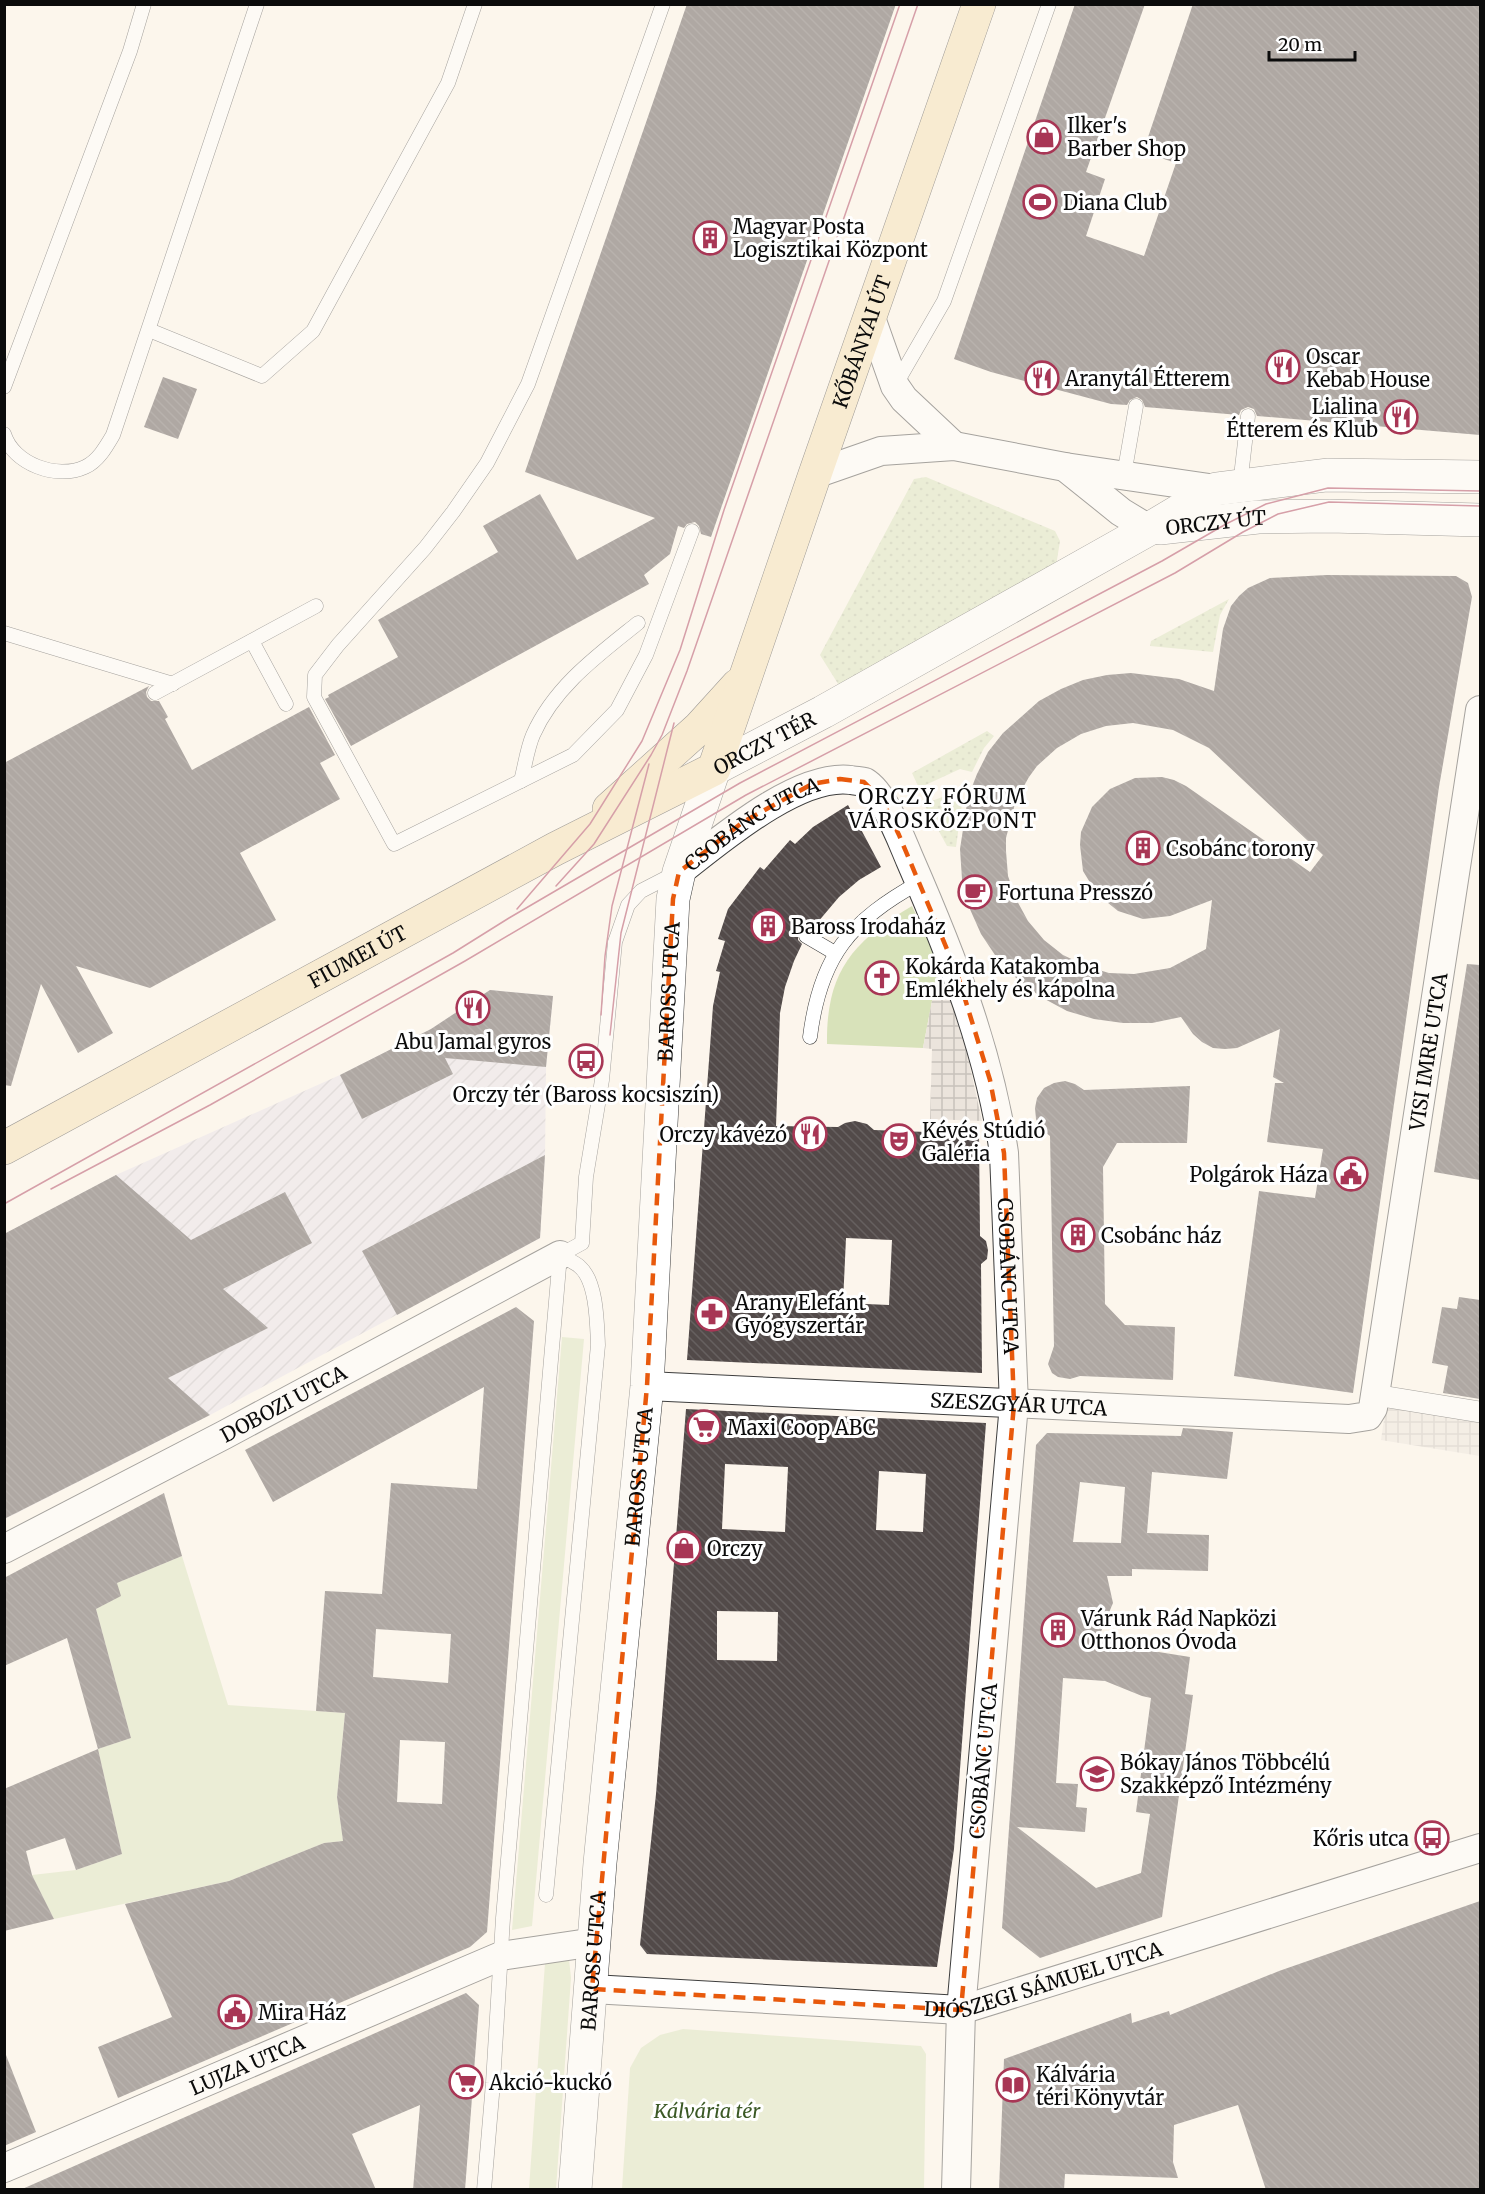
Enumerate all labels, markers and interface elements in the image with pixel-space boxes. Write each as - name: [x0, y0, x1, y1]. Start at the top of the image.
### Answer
- scale bar: [1269, 24, 1354, 62]
- text: 20 m: [1278, 33, 1322, 56]
- place label: Ilker's Barber Shop: [1067, 113, 1186, 161]
- shop icon: Ilker's Barber Shop: [1026, 119, 1062, 155]
- sports icon: Diana Club: [1022, 184, 1058, 220]
- place label: Diana Club: [1063, 190, 1167, 215]
- place label: Magyar Posta Logisztikai Központ: [733, 214, 928, 262]
- building icon: Magyar Posta Logisztikai Központ: [692, 220, 728, 256]
- street label: KŐBÁNYAI ÚT: [827, 272, 896, 411]
- place label: Oscar Kebab House: [1306, 344, 1430, 392]
- restaurant icon: Oscar Kebab House: [1265, 349, 1301, 385]
- restaurant icon: Aranytál Étterem: [1024, 360, 1060, 396]
- place label: Aranytál Étterem: [1064, 364, 1230, 391]
- place label: Lialina Étterem és Klub: [1226, 394, 1378, 442]
- restaurant icon: Lialina Étterem és Klub: [1383, 399, 1419, 435]
- street label: ORCZY ÚT: [1164, 503, 1266, 540]
- street label: ORCZY TÉR: [709, 706, 820, 780]
- street label: CSOBÁNC UTCA: [679, 771, 823, 876]
- district label: ORCZY FÓRUM VÁROSKÖZPONT: [848, 783, 1037, 834]
- building icon: Csobánc torony: [1125, 830, 1161, 866]
- place label: Csobánc torony: [1166, 836, 1315, 861]
- cafe icon: Fortuna Presszó: [957, 874, 993, 910]
- place label: Fortuna Presszó: [998, 880, 1153, 905]
- building icon: Baross Irodaház: [750, 908, 786, 944]
- place label: Baross Irodaház: [791, 914, 946, 939]
- street label: FIUMEI ÚT: [304, 919, 411, 993]
- street label: BAROSS UTCA: [652, 920, 684, 1062]
- place label: Kokárda Katakomba Emlékhely és kápolna: [905, 954, 1116, 1002]
- church icon: Kokárda Katakomba Emlékhely és kápolna: [864, 960, 900, 996]
- street label: VISI IMRE UTCA: [1403, 970, 1452, 1133]
- restaurant icon: Abu Jamal gyros: [455, 990, 491, 1026]
- place label: Abu Jamal gyros: [394, 1029, 551, 1054]
- bus stop icon: Orczy tér (Baross kocsiszín): [568, 1043, 604, 1079]
- place label: Orczy tér (Baross kocsiszín): [453, 1082, 719, 1107]
- restaurant icon: Orczy kávézó: [792, 1116, 828, 1152]
- place label: Kévés Stúdió Galéria: [922, 1118, 1045, 1166]
- place label: Orczy kávézó: [659, 1122, 787, 1147]
- theatre icon: Kévés Stúdió Galéria: [881, 1123, 917, 1159]
- public building icon: Polgárok Háza: [1333, 1156, 1369, 1192]
- place label: Polgárok Háza: [1189, 1162, 1328, 1187]
- street label: CSOBÁNC UTCA: [993, 1197, 1025, 1355]
- building icon: Csobánc ház: [1060, 1217, 1096, 1253]
- place label: Csobánc ház: [1101, 1223, 1221, 1248]
- place label: Arany Elefánt Gyógyszertár: [734, 1290, 867, 1338]
- pharmacy icon: Arany Elefánt Gyógyszertár: [694, 1296, 730, 1332]
- street label: DOBOZI UTCA: [216, 1359, 351, 1447]
- street label: SZESZGYÁR UTCA: [929, 1387, 1109, 1420]
- street label: BAROSS UTCA: [619, 1405, 657, 1548]
- supermarket icon: Maxi Coop ABC: [686, 1409, 722, 1445]
- place label: Maxi Coop ABC: [727, 1415, 876, 1440]
- shop icon: Orczy: [666, 1530, 702, 1566]
- place label: Orczy: [707, 1536, 763, 1561]
- place label: Várunk Rád Napközi Otthonos Óvoda: [1080, 1606, 1277, 1654]
- building icon: Várunk Rád Napközi Otthonos Óvoda: [1040, 1612, 1076, 1648]
- street label: CSOBÁNC UTCA: [962, 1681, 1002, 1840]
- place label: Bókay János Többcélú Szakképző Intézmény: [1120, 1750, 1332, 1798]
- school or university icon: Bókay János Többcélú Szakképző Intézmény: [1079, 1756, 1115, 1792]
- bus stop icon: Kőris utca: [1414, 1820, 1450, 1856]
- place label: Kőris utca: [1313, 1826, 1409, 1851]
- street label: BAROSS UTCA: [575, 1889, 610, 2032]
- street label: DIÓSZEGI SÁMUEL UTCA: [923, 1935, 1166, 2022]
- public building icon: Mira Ház: [217, 1994, 253, 2030]
- place label: Mira Ház: [258, 2000, 346, 2025]
- street label: LUJZA UTCA: [186, 2029, 309, 2100]
- place label: Kálvária téri Könyvtár: [1036, 2062, 1164, 2110]
- supermarket icon: Akció-kuckó: [448, 2064, 484, 2100]
- library icon: Kálvária téri Könyvtár: [995, 2067, 1031, 2103]
- place label: Akció-kuckó: [488, 2070, 612, 2095]
- park label: Kálvária tér: [653, 2098, 761, 2123]

